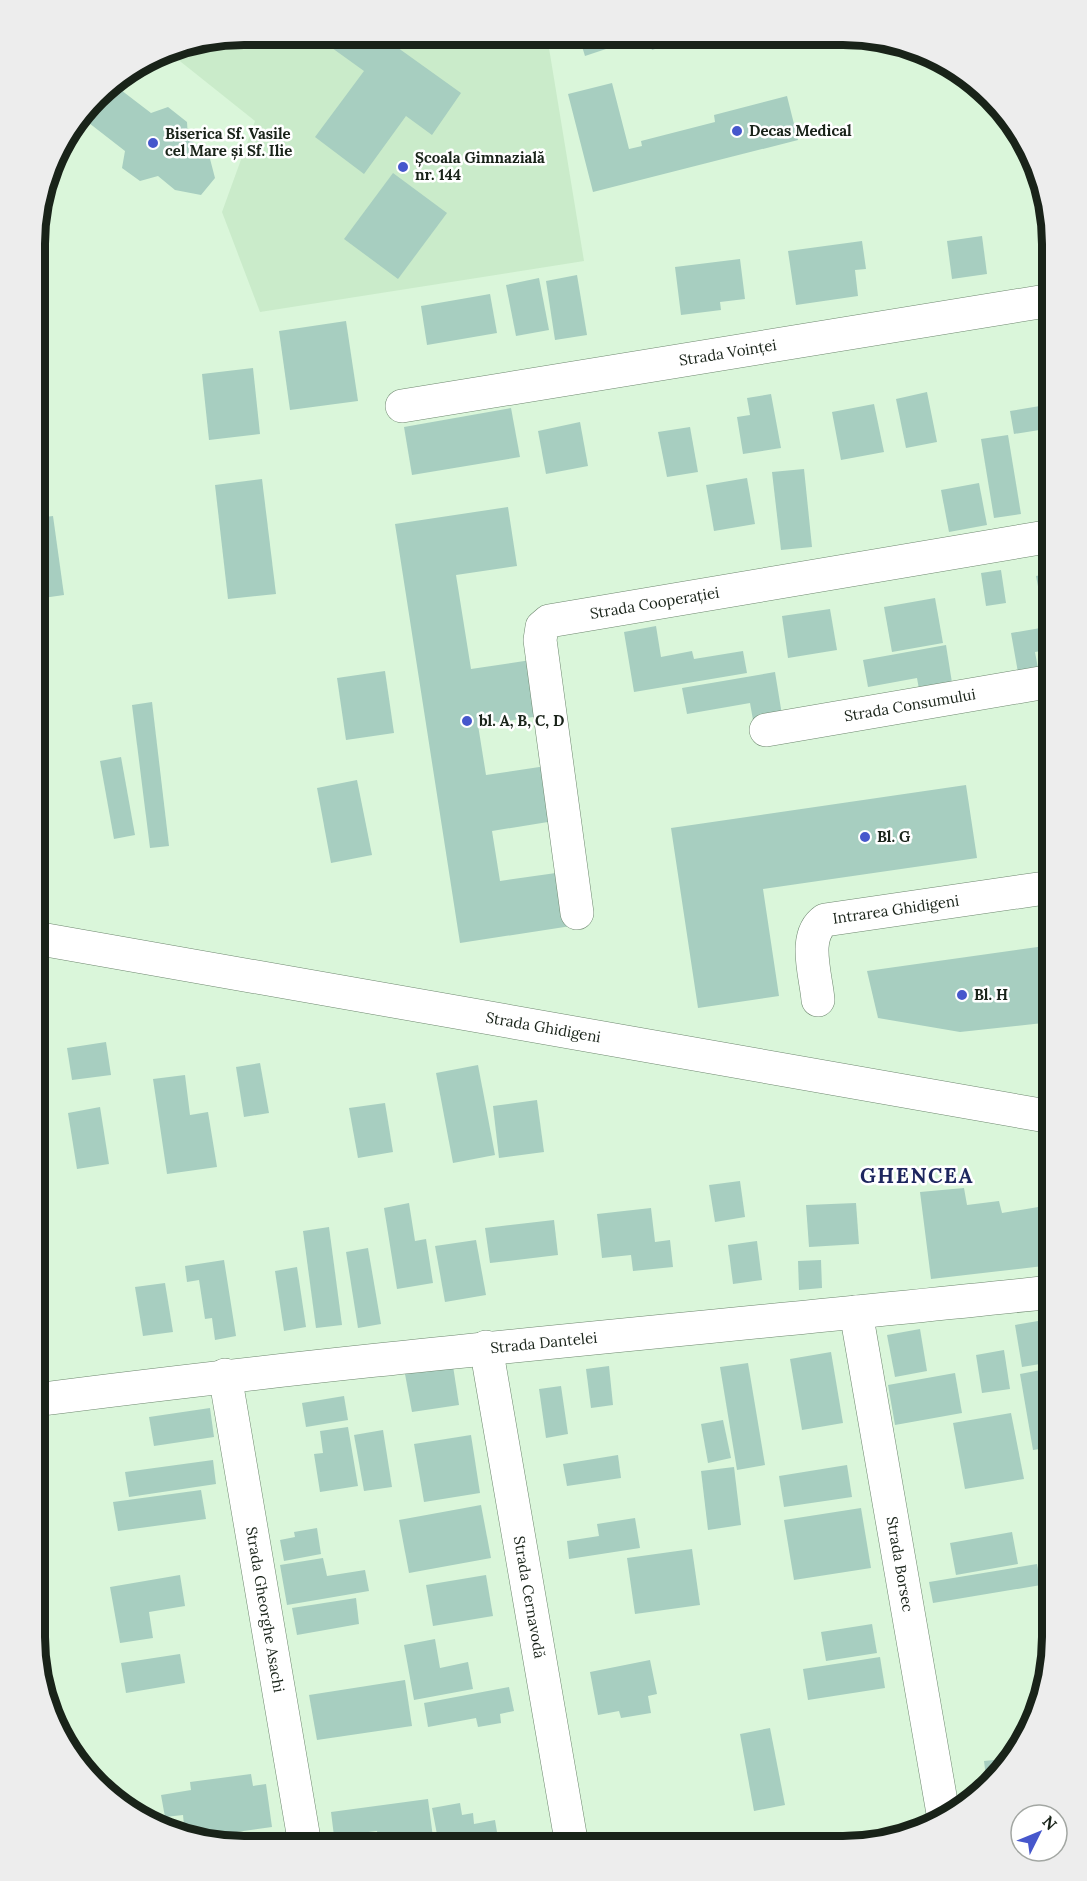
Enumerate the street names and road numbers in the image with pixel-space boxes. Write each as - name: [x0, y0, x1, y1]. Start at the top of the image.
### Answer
- street label: Strada Voinței: [677, 335, 778, 370]
- street label: Strada Cooperației: [589, 582, 721, 623]
- street label: Strada Consumului: [843, 684, 977, 725]
- street label: Intrarea Ghidigeni: [831, 891, 960, 928]
- street label: Strada Ghidigeni: [484, 1007, 602, 1046]
- street label: Strada Dantelei: [489, 1328, 598, 1357]
- street label: Strada Borsec: [883, 1515, 918, 1613]
- street label: Strada Gheorghe Asachi: [242, 1525, 289, 1694]
- street label: Strada Cernavodă: [510, 1535, 550, 1660]

